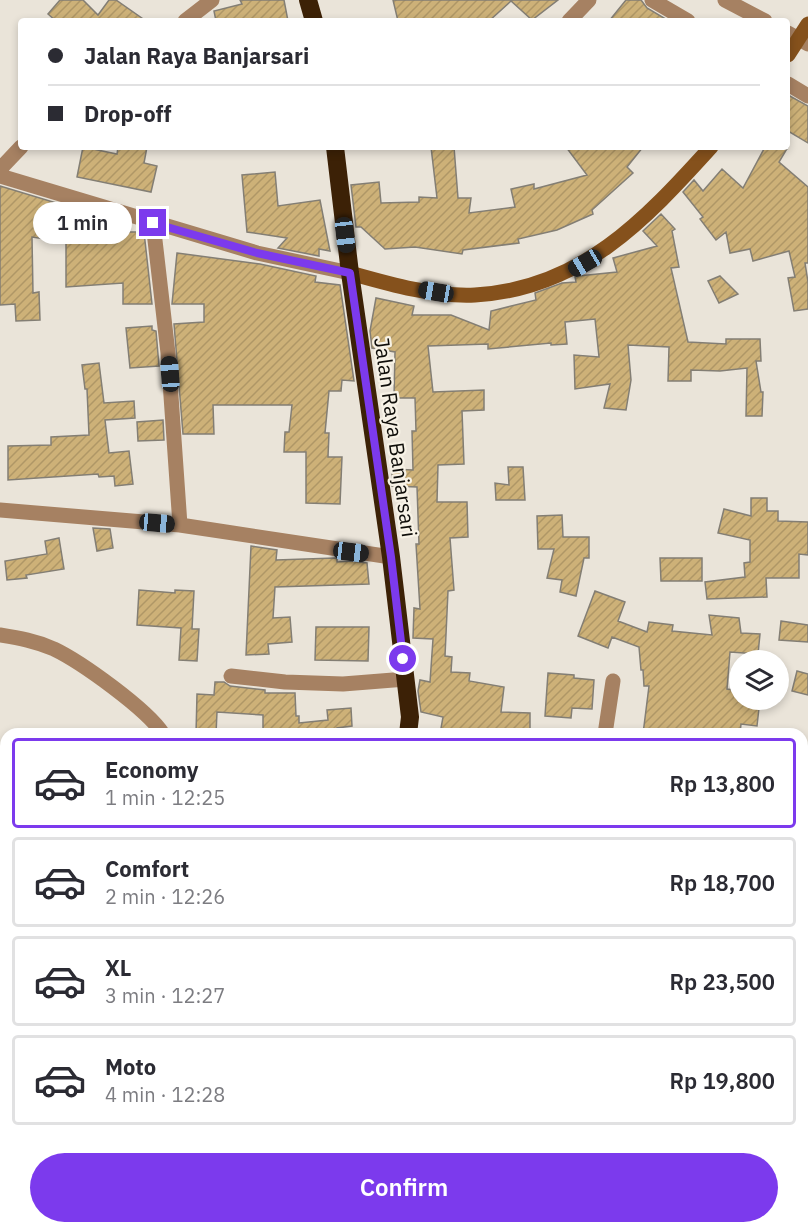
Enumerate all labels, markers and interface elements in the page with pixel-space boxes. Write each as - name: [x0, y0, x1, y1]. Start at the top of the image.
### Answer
- text: Jalan Raya Banjarsari: [84, 41, 309, 70]
- text: Drop-off: [84, 99, 171, 128]
- callout: 1 min: [33, 202, 132, 244]
- text: 1 min: [57, 209, 108, 236]
- route end: [139, 209, 166, 236]
- car: [334, 216, 356, 254]
- car: [565, 246, 605, 280]
- car: [417, 280, 455, 304]
- street label: Jalan Raya Banjarsari: [368, 335, 424, 539]
- car: [160, 355, 180, 393]
- car: [138, 512, 176, 534]
- car: [332, 541, 370, 563]
- route start: [389, 645, 416, 672]
- map controls: [729, 650, 789, 710]
- button: layers: [729, 650, 789, 710]
- text: Economy: [105, 755, 199, 784]
- icon: car: [33, 756, 87, 810]
- text: Rp 13,800: [669, 769, 775, 798]
- text: 1 min · 12:25: [105, 784, 225, 811]
- text: Comfort: [105, 854, 189, 883]
- icon: car: [33, 855, 87, 909]
- text: Rp 18,700: [669, 868, 775, 897]
- text: 2 min · 12:26: [105, 883, 225, 910]
- text: XL: [105, 953, 131, 982]
- icon: car: [33, 954, 87, 1008]
- text: Rp 23,500: [669, 967, 775, 996]
- text: 3 min · 12:27: [105, 982, 225, 1009]
- text: Moto: [105, 1052, 156, 1081]
- icon: car: [33, 1053, 87, 1107]
- text: Rp 19,800: [669, 1066, 775, 1095]
- text: 4 min · 12:28: [105, 1081, 225, 1108]
- button: Confirm: [30, 1153, 778, 1222]

